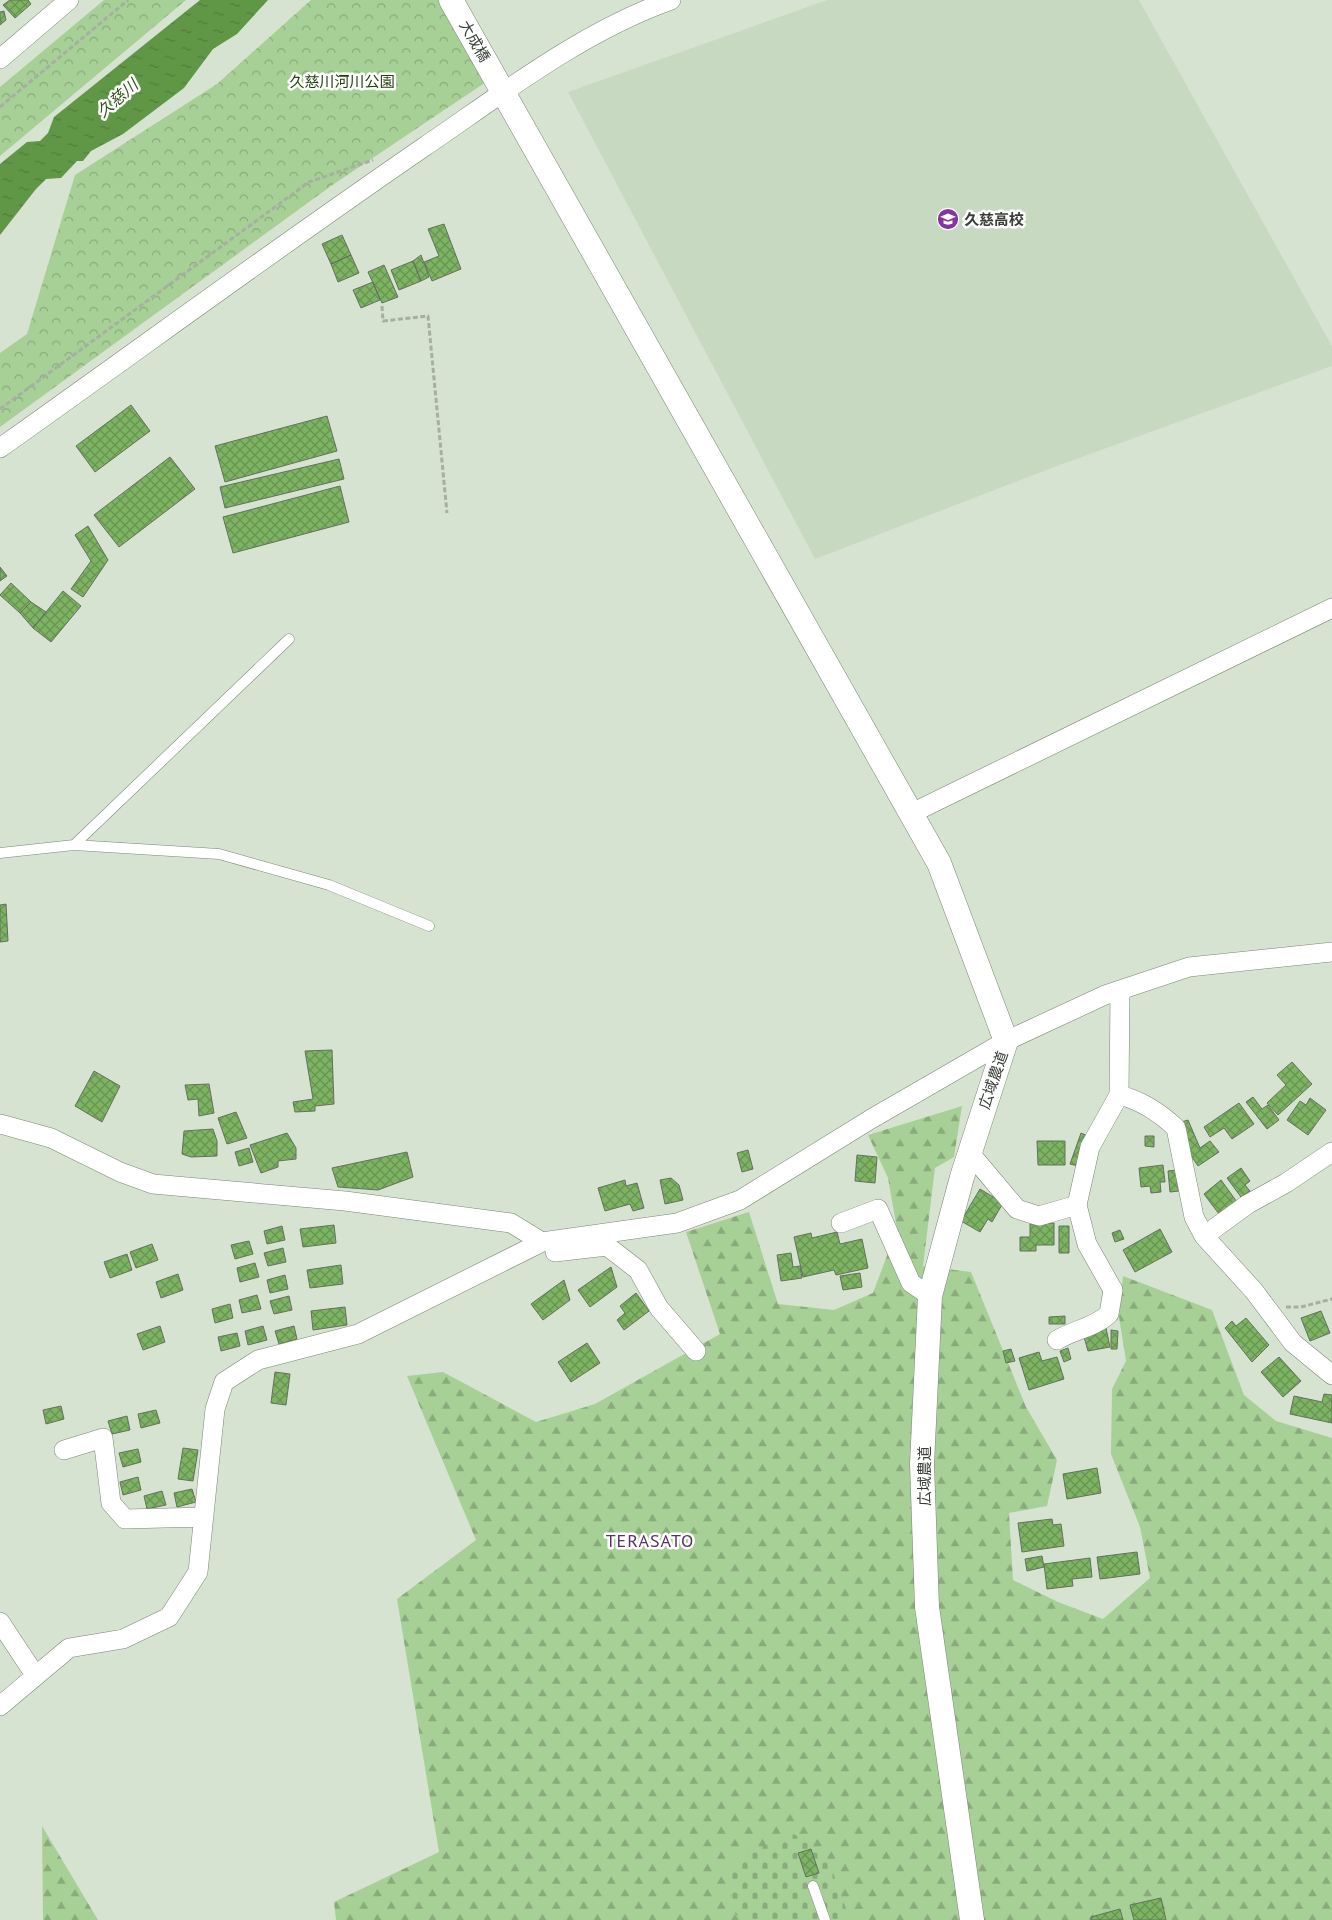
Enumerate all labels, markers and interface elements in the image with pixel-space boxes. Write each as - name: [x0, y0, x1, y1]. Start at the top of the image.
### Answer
- street label: 大成橋: [456, 17, 494, 65]
- park label: 久慈川河川公園: [289, 72, 395, 91]
- water label: 久慈川: [92, 73, 143, 121]
- school or university icon: 久慈高校: [936, 207, 960, 231]
- place label: 久慈高校: [964, 210, 1024, 229]
- street label: 広域農道: [974, 1049, 1012, 1111]
- street label: 広域農道: [915, 1446, 934, 1506]
- district label: TERASATO: [606, 1529, 694, 1552]

